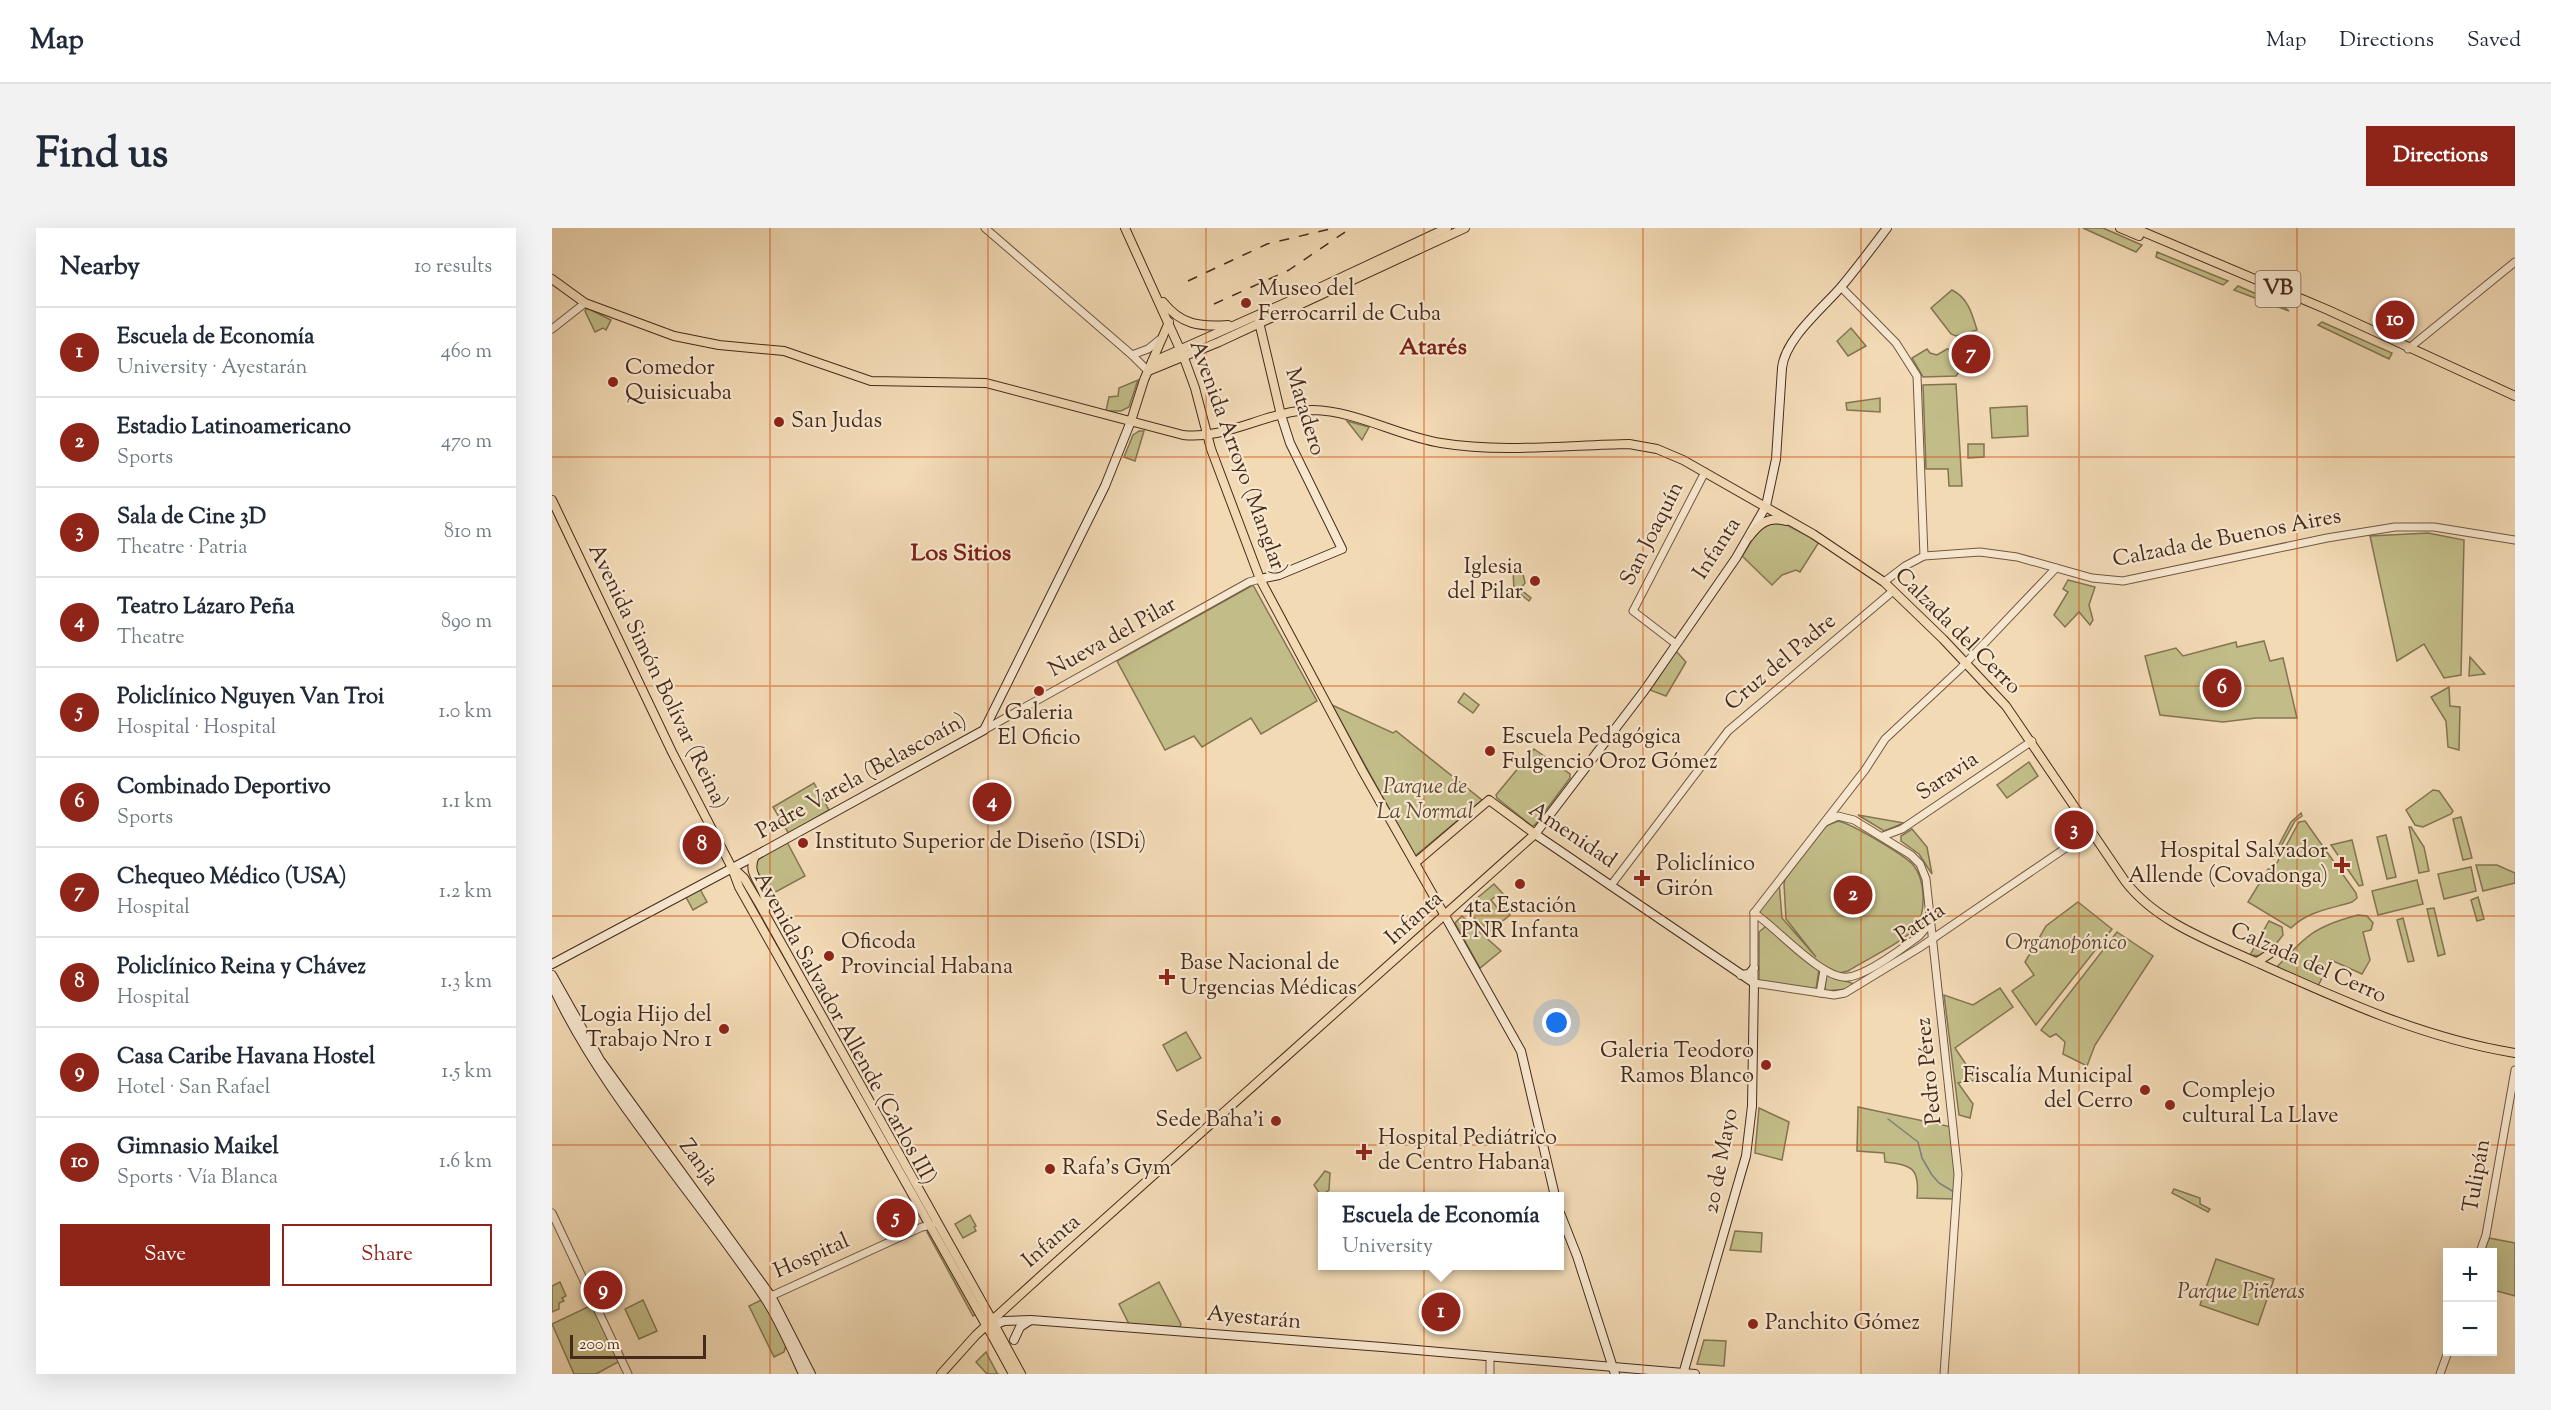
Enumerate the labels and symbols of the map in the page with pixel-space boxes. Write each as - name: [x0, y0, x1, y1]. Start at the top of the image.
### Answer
- road number: VB: [2256, 271, 2300, 307]
- place label: Museo del Ferrocarril de Cuba: [1258, 274, 1441, 331]
- marker: Museo del Ferrocarril de Cuba: [1239, 296, 1253, 310]
- pin: 10: [2376, 298, 2414, 343]
- district label: Atarés: [1399, 331, 1467, 365]
- pin: 7: [1952, 332, 1990, 376]
- street label: Avenida Arroyo (Manglar): [1180, 336, 1294, 580]
- place label: Comedor Quisicuaba: [625, 353, 732, 410]
- street label: Matadero: [1276, 364, 1332, 460]
- marker: Comedor Quisicuaba: [606, 375, 620, 389]
- place label: San Judas: [791, 406, 882, 438]
- marker: San Judas: [772, 415, 786, 429]
- street label: San Joaquín: [1613, 476, 1693, 592]
- street label: Calzada de Buenos Aires: [2110, 501, 2344, 577]
- street label: Infanta: [1686, 512, 1750, 586]
- district label: Los Sitios: [911, 537, 1011, 571]
- street label: Avenida Simón Bolívar (Reina): [579, 539, 735, 815]
- place label: Iglesia del Pilar: [1447, 552, 1523, 609]
- street label: Calzada del Cerro: [1886, 561, 2028, 703]
- marker: Iglesia del Pilar: [1528, 574, 1542, 588]
- street label: Nueva del Pilar: [1043, 590, 1183, 686]
- street label: Cruz del Padre: [1718, 607, 1844, 719]
- pin: 6: [2202, 666, 2242, 710]
- marker: Galeria El Oficio: [1032, 684, 1046, 698]
- place label: Galeria El Oficio: [998, 698, 1080, 755]
- street label: Padre Varela (Belascoaín): [751, 706, 973, 848]
- place label: Escuela Pedagógica Fulgencio Oroz Gómez: [1502, 722, 1718, 779]
- marker: Escuela Pedagógica Fulgencio Oroz Gómez: [1483, 744, 1497, 758]
- street label: Saravia: [1910, 744, 1986, 810]
- park label: Parque de La Normal: [1377, 772, 1474, 829]
- pin: 4: [972, 780, 1012, 824]
- street label: Amenidad: [1522, 795, 1622, 877]
- pin: 3: [2054, 808, 2093, 852]
- pin: 8: [682, 822, 722, 868]
- place label: Instituto Superior de Diseño (ISDi): [815, 827, 1146, 859]
- marker: Instituto Superior de Diseño (ISDi): [796, 836, 810, 850]
- place label: Hospital Salvador Allende (Covadonga): [2128, 836, 2328, 893]
- place label: Policlínico Girón: [1656, 849, 1755, 906]
- marker: Hospital Salvador Allende (Covadonga): [2333, 856, 2351, 874]
- street label: Avenida Salvador Allende (Carlos III): [744, 867, 944, 1191]
- marker: Policlínico Girón: [1633, 869, 1651, 887]
- pin: 2: [1834, 872, 1872, 918]
- marker: 4ta Estación PNR Infanta: [1513, 877, 1527, 891]
- street label: Infanta: [1379, 884, 1451, 954]
- place label: 4ta Estación PNR Infanta: [1461, 891, 1579, 948]
- street label: Patria: [1890, 896, 1952, 952]
- street label: Calzada del Cerro: [2225, 915, 2391, 1013]
- place label: Oficoda Provincial Habana: [841, 927, 1013, 984]
- park label: Organopónico: [2005, 928, 2127, 960]
- place label: Base Nacional de Urgencias Médicas: [1180, 948, 1357, 1005]
- marker: Oficoda Provincial Habana: [822, 949, 836, 963]
- marker: Base Nacional de Urgencias Médicas: [1158, 968, 1176, 986]
- place label: Logia Hijo del Trabajo Nro 1: [580, 1000, 713, 1057]
- your location: [1542, 1008, 1571, 1037]
- street label: Pedro Pérez: [1908, 1016, 1952, 1126]
- marker: Logia Hijo del Trabajo Nro 1: [717, 1022, 731, 1036]
- place label: Galeria Teodoro Ramos Blanco: [1600, 1036, 1754, 1093]
- marker: Galeria Teodoro Ramos Blanco: [1759, 1058, 1773, 1072]
- place label: Fiscalía Municipal del Cerro: [1963, 1061, 2133, 1118]
- place label: Complejo cultural La Llave: [2182, 1076, 2338, 1133]
- marker: Fiscalía Municipal del Cerro: [2138, 1083, 2152, 1097]
- marker: Complejo cultural La Llave: [2163, 1098, 2177, 1112]
- place label: Sede Baha’i: [1155, 1105, 1264, 1137]
- street label: 20 de Mayo: [1696, 1106, 1748, 1216]
- marker: Sede Baha’i: [1269, 1114, 1283, 1128]
- place label: Hospital Pediátrico de Centro Habana: [1378, 1123, 1557, 1180]
- street label: Zanja: [670, 1133, 726, 1193]
- street label: Tulipán: [2456, 1137, 2500, 1215]
- marker: Hospital Pediátrico de Centro Habana: [1355, 1143, 1373, 1161]
- place label: Rafa's Gym: [1062, 1153, 1171, 1185]
- marker: Rafa's Gym: [1043, 1162, 1057, 1176]
- pin: 5: [876, 1196, 916, 1240]
- street label: Infanta: [1016, 1207, 1088, 1277]
- street label: Hospital: [769, 1226, 855, 1288]
- pin: 9: [584, 1268, 622, 1312]
- park label: Parque Piñeras: [2177, 1277, 2305, 1309]
- pin: 1: [1422, 1290, 1460, 1334]
- street label: Ayestarán: [1205, 1299, 1303, 1339]
- place label: Panchito Gómez: [1765, 1308, 1920, 1340]
- marker: Panchito Gómez: [1746, 1317, 1760, 1331]
- scale bar: [570, 1332, 706, 1360]

